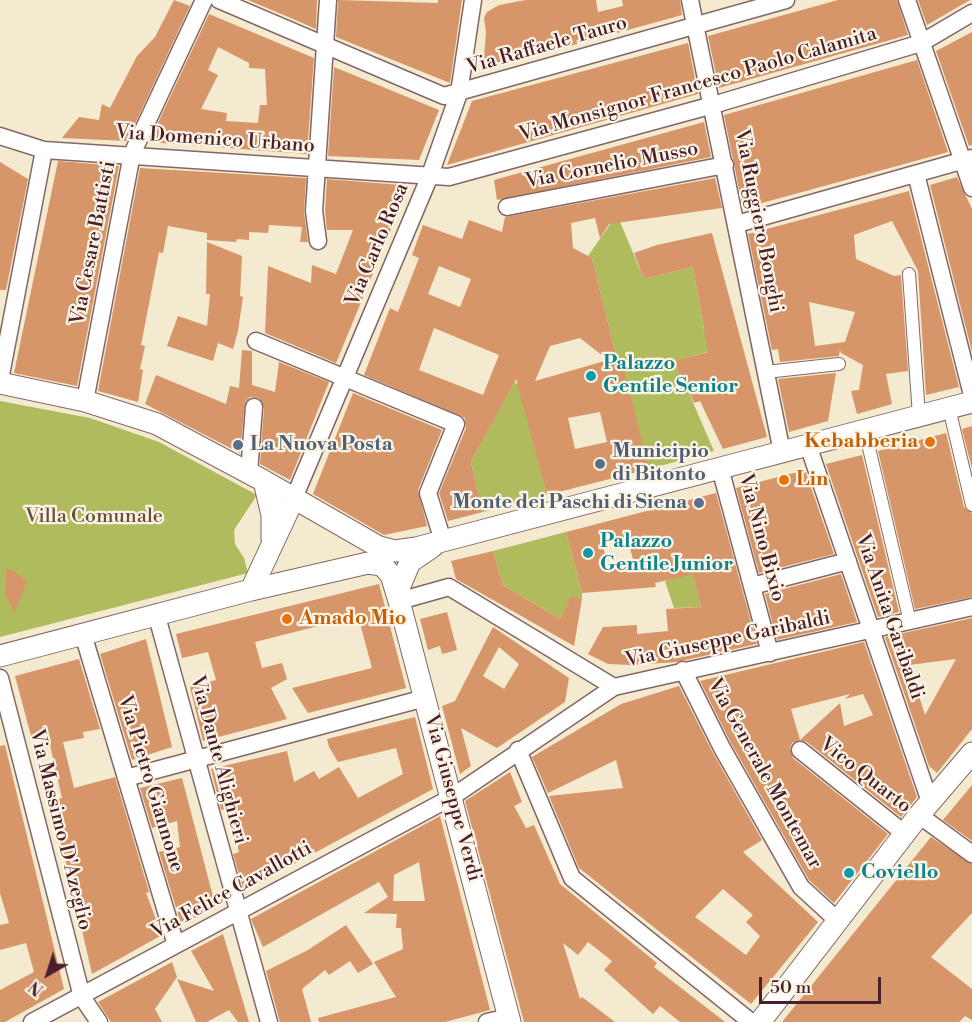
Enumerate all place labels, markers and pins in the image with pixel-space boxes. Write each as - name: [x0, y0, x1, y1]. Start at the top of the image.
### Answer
- place label: Palazzo Gentile Senior: [603, 352, 738, 399]
- marker: Palazzo Gentile Senior: [584, 369, 598, 383]
- place label: Kebabberia: [804, 430, 918, 454]
- place label: La Nuova Posta: [250, 433, 393, 457]
- marker: Kebabberia: [923, 435, 937, 449]
- marker: La Nuova Posta: [231, 438, 245, 452]
- place label: Municipio di Bitonto: [612, 440, 709, 487]
- marker: Municipio di Bitonto: [593, 457, 607, 471]
- place label: Lin: [796, 468, 828, 492]
- marker: Lin: [777, 473, 791, 487]
- place label: Monte dei Paschi di Siena: [452, 491, 687, 515]
- marker: Monte dei Paschi di Siena: [692, 496, 706, 510]
- place label: Palazzo Gentile Junior: [600, 530, 733, 577]
- marker: Palazzo Gentile Junior: [581, 546, 595, 560]
- place label: Amado Mio: [299, 607, 407, 631]
- marker: Amado Mio: [280, 612, 294, 626]
- place label: Coviello: [861, 861, 939, 885]
- marker: Coviello: [842, 866, 856, 880]

